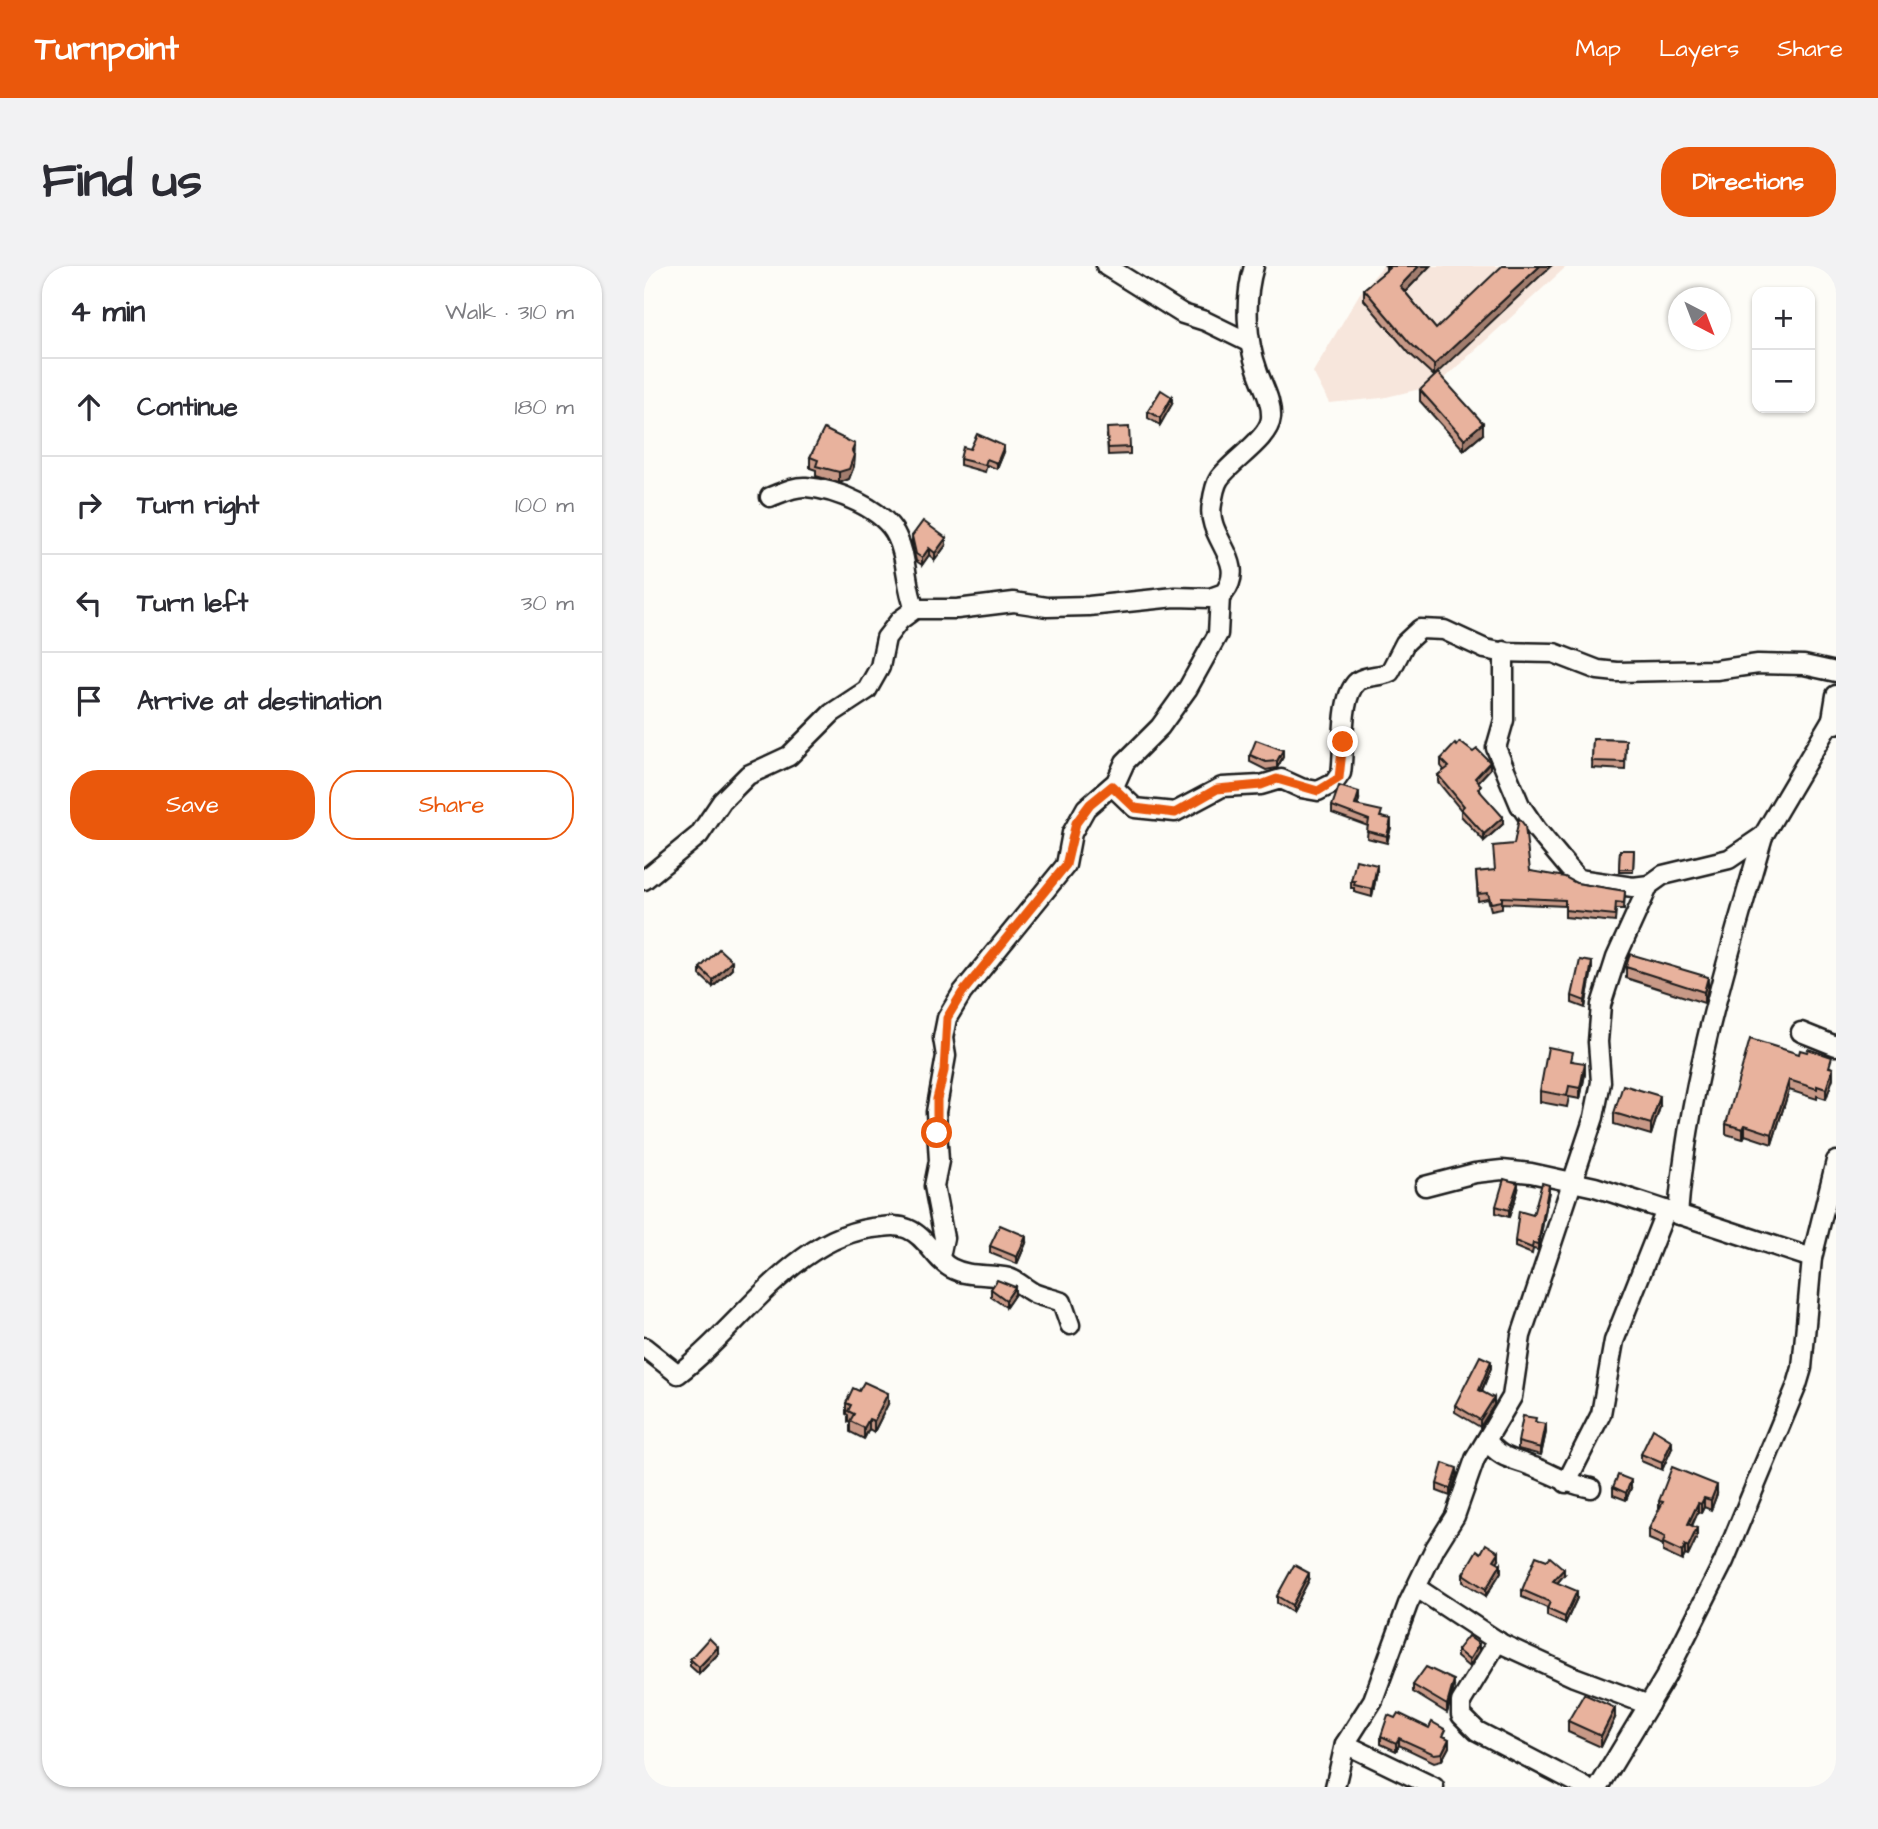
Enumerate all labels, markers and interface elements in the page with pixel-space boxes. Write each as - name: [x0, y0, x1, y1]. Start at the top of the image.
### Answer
- text: Turnpoint: [35, 26, 179, 72]
- text: Map: [1576, 32, 1621, 66]
- text: Layers: [1659, 32, 1739, 66]
- text: Share: [1777, 32, 1843, 66]
- button: Directions: [1661, 147, 1836, 217]
- text: Find us: [42, 148, 202, 216]
- north arrow: [1668, 287, 1731, 350]
- map controls: [1752, 287, 1815, 413]
- button: +: [1752, 287, 1815, 350]
- text: 4 min: [70, 291, 145, 333]
- text: Walk · 310 m: [445, 296, 574, 328]
- button: −: [1752, 350, 1815, 413]
- icon: ahead: [70, 388, 108, 426]
- text: Continue: [137, 389, 238, 425]
- text: 180 m: [515, 391, 574, 423]
- icon: right: [70, 486, 108, 524]
- text: Turn right: [137, 487, 259, 523]
- text: 100 m: [515, 489, 574, 521]
- icon: left: [70, 584, 108, 622]
- text: Turn left: [137, 585, 248, 621]
- text: 30 m: [521, 587, 574, 619]
- icon: arrive: [70, 682, 108, 720]
- text: Arrive at destination: [137, 683, 382, 719]
- route end: [1327, 726, 1358, 757]
- button: Save: [70, 770, 315, 840]
- button: Share: [329, 770, 574, 840]
- route start: [921, 1117, 952, 1148]

